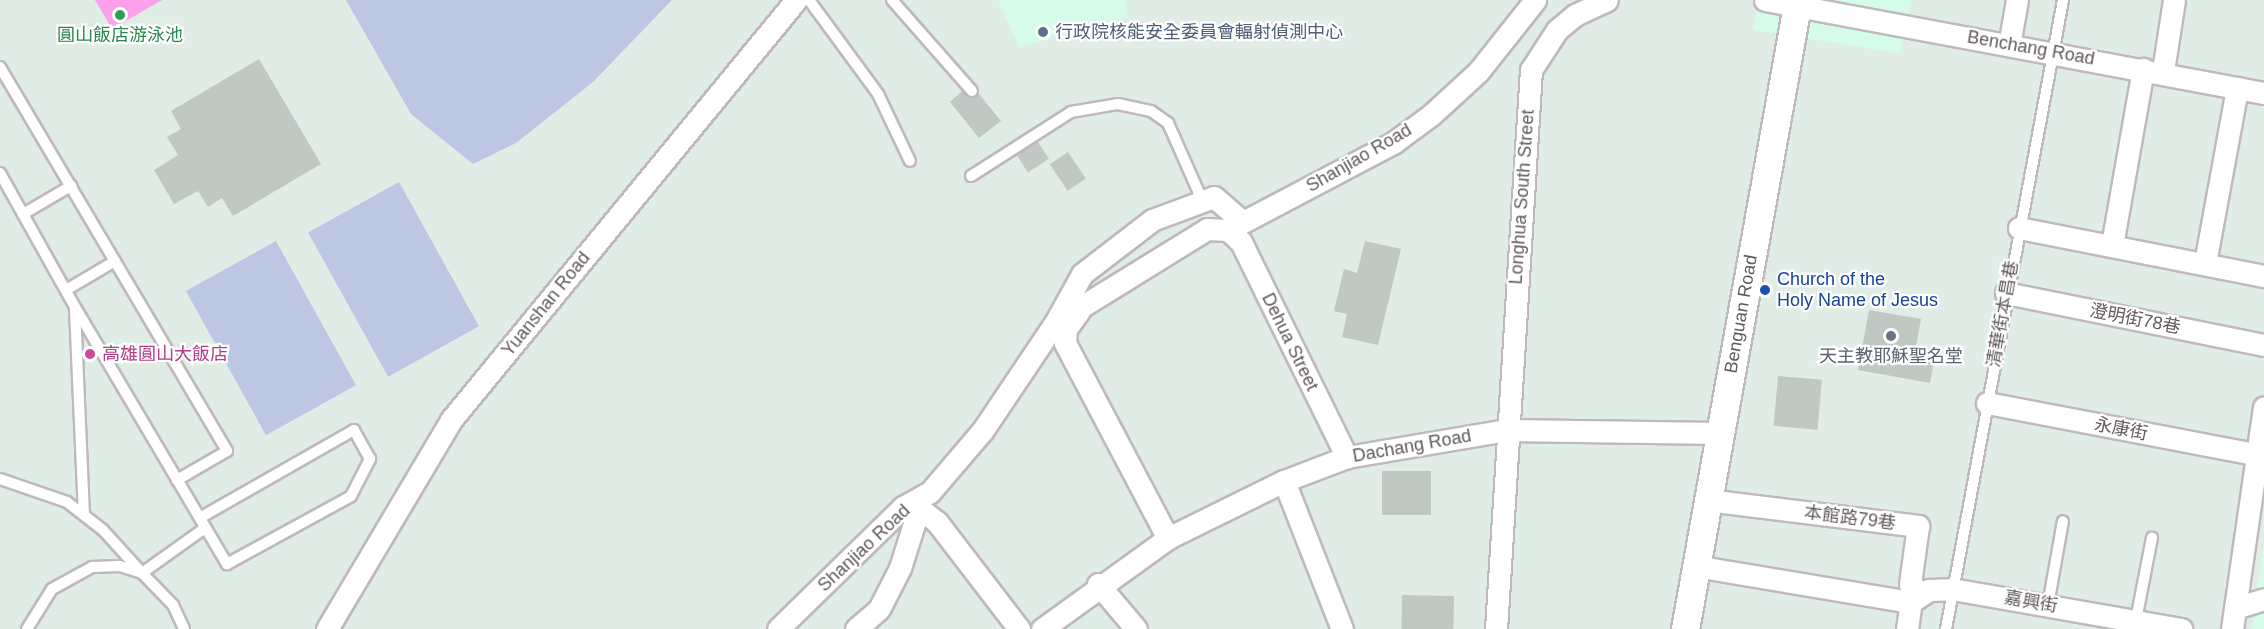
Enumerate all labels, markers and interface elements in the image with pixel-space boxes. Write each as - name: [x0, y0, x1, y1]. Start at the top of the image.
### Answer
- marker: 圓山飯店游泳池: [113, 8, 127, 22]
- place label: 行政院核能安全委員會輻射偵測中心: [1055, 21, 1343, 43]
- place label: 圓山飯店游泳池: [57, 24, 183, 46]
- marker: 行政院核能安全委員會輻射偵測中心: [1036, 25, 1050, 39]
- street label: Benchang Road: [1966, 26, 2096, 70]
- street label: Longhua South Street: [1505, 109, 1539, 285]
- street label: Shanjiao Road: [1302, 119, 1416, 197]
- street label: Yuanshan Road: [497, 247, 595, 361]
- street label: Benguan Road: [1720, 253, 1762, 375]
- street label: 清華街本昌巷: [1983, 259, 2023, 369]
- place label: Church of the Holy Name of Jesus: [1777, 269, 1938, 312]
- marker: Church of the Holy Name of Jesus: [1758, 283, 1772, 297]
- street label: Dehua Street: [1257, 290, 1323, 394]
- street label: 澄明街78巷: [2088, 300, 2182, 338]
- marker: 天主教耶穌聖名堂: [1884, 329, 1898, 343]
- place label: 高雄圓山大飯店: [102, 343, 228, 365]
- place label: 天主教耶穌聖名堂: [1819, 345, 1963, 367]
- marker: 高雄圓山大飯店: [83, 347, 97, 361]
- street label: 永康街: [2092, 413, 2150, 445]
- street label: Dachang Road: [1351, 425, 1473, 467]
- street label: Shanjiao Road: [813, 500, 915, 596]
- street label: 本館路79巷: [1803, 502, 1897, 534]
- street label: 嘉興街: [2003, 587, 2059, 617]

